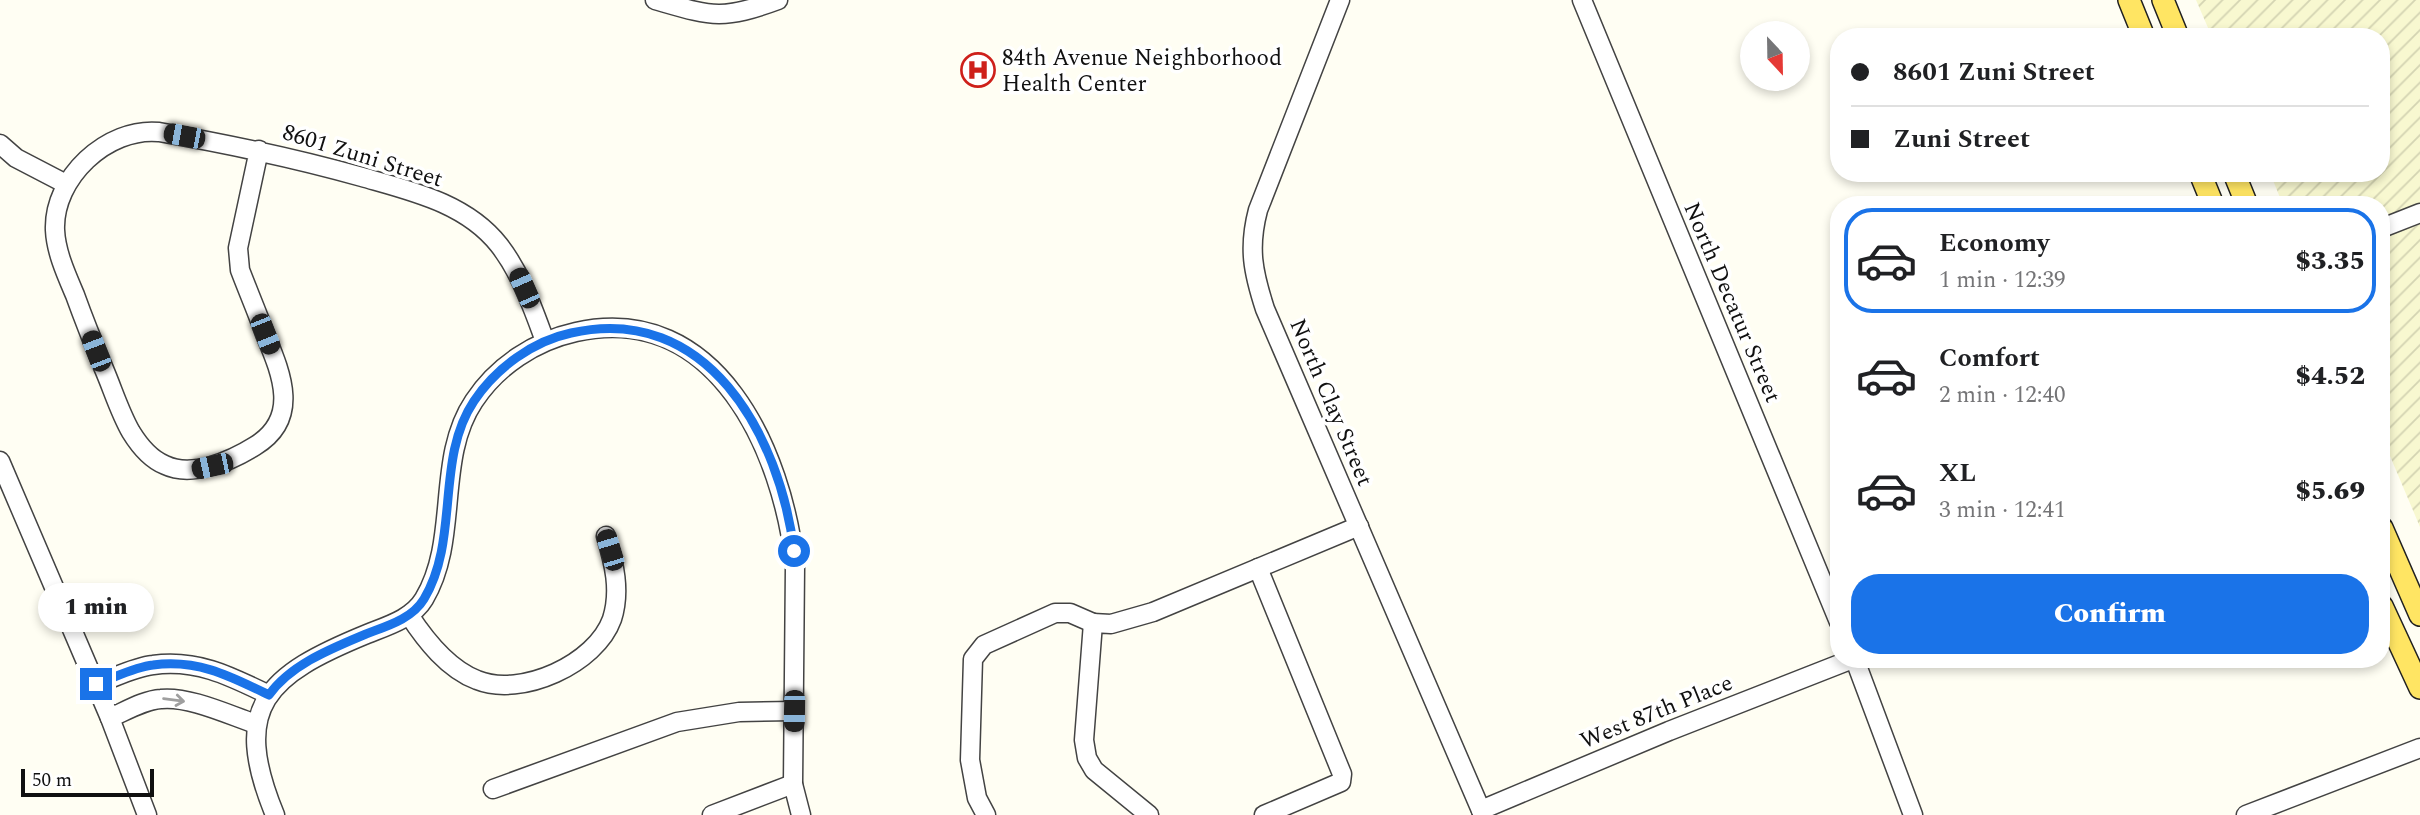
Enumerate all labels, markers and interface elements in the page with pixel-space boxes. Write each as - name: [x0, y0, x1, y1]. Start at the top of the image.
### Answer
- north arrow: [1740, 21, 1810, 91]
- map controls: [1740, 21, 1810, 91]
- place label: 84th Avenue Neighborhood Health Center: [1002, 41, 1282, 102]
- hospital icon: 84th Avenue Neighborhood Health Center: [959, 51, 997, 89]
- text: 8601 Zuni Street: [1893, 52, 2095, 92]
- street label: 8601 Zuni Street: [278, 115, 447, 197]
- text: Zuni Street: [1893, 119, 2030, 159]
- car: [162, 122, 207, 150]
- street label: North Decatur Street: [1674, 197, 1790, 408]
- text: Economy: [1939, 223, 2049, 263]
- icon: car: [1855, 229, 1918, 292]
- text: $3.35: [2295, 241, 2365, 281]
- text: 1 min · 12:39: [1939, 263, 2066, 298]
- car: [506, 265, 543, 311]
- car: [248, 311, 283, 357]
- street label: North Clay Street: [1280, 313, 1382, 492]
- car: [79, 328, 114, 374]
- text: Comfort: [1939, 338, 2040, 378]
- icon: car: [1855, 344, 1918, 407]
- text: $4.52: [2295, 356, 2365, 396]
- text: 2 min · 12:40: [1939, 378, 2066, 413]
- car: [190, 451, 235, 481]
- text: XL: [1939, 453, 1976, 493]
- icon: car: [1855, 459, 1918, 522]
- text: $5.69: [2295, 471, 2365, 511]
- text: 3 min · 12:41: [1939, 493, 2066, 528]
- car: [594, 527, 627, 573]
- route start: [778, 535, 810, 567]
- button: Confirm: [1851, 574, 2369, 654]
- callout: 1 min: [38, 582, 154, 632]
- text: 1 min: [64, 590, 128, 625]
- street label: West 87th Place: [1575, 666, 1738, 759]
- route end: [80, 668, 112, 700]
- car: [784, 690, 805, 732]
- one-way arrow: [162, 694, 185, 707]
- scale bar: [21, 766, 154, 798]
- text: 50 m: [32, 766, 72, 795]

